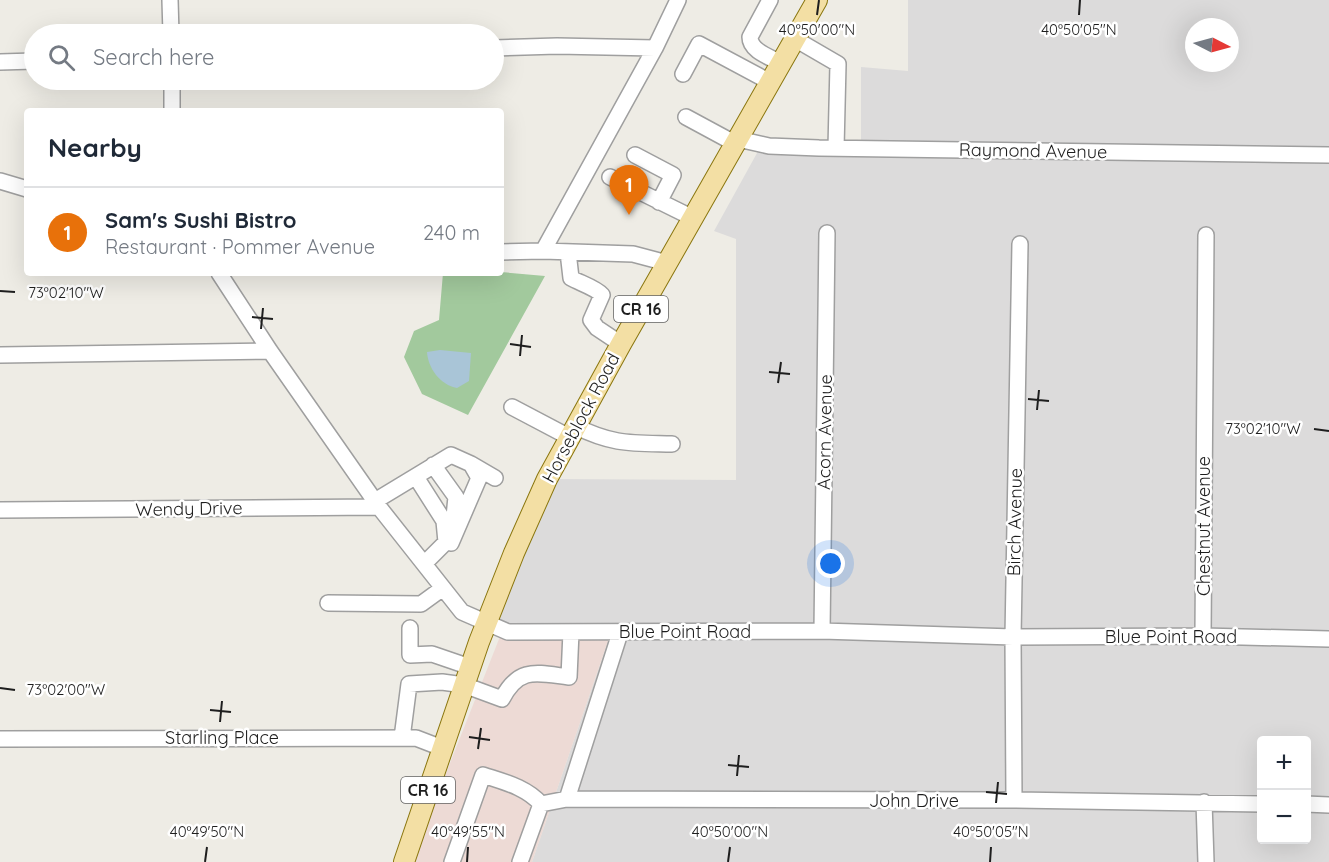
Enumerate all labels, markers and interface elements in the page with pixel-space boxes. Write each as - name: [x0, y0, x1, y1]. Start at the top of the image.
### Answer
- north arrow: [1185, 18, 1239, 72]
- text: 40°50'00"N: [779, 20, 855, 39]
- text: 40°50'05"N: [1041, 20, 1117, 39]
- search box: [24, 24, 504, 90]
- icon: search: [45, 41, 78, 74]
- text: Search here: [93, 43, 214, 71]
- text: Nearby: [48, 131, 142, 164]
- street label: Raymond Avenue: [959, 138, 1107, 163]
- pin: 1: [610, 166, 648, 215]
- text: Sam's Sushi Bistro: [105, 206, 297, 234]
- text: 1: [64, 220, 71, 245]
- text: 240 m: [423, 220, 480, 245]
- text: Restaurant · Pommer Avenue: [105, 234, 375, 259]
- text: 73°02'10"W: [28, 283, 104, 302]
- road number: CR 16: [614, 296, 668, 322]
- street label: Horseblock Road: [537, 349, 624, 487]
- street label: Acorn Avenue: [812, 374, 837, 490]
- text: 73°02'10"W: [1225, 419, 1301, 438]
- street label: Chestnut Avenue: [1192, 456, 1215, 596]
- street label: Birch Avenue: [1002, 468, 1027, 576]
- street label: Wendy Drive: [135, 496, 243, 521]
- your location: [816, 549, 845, 578]
- street label: Blue Point Road: [619, 620, 751, 643]
- street label: Blue Point Road: [1105, 625, 1237, 648]
- text: 73°02'00"W: [27, 680, 106, 699]
- street label: Starling Place: [165, 726, 279, 749]
- map controls: [1257, 736, 1311, 844]
- button: +: [1257, 736, 1311, 790]
- road number: CR 16: [401, 777, 455, 803]
- street label: John Drive: [869, 789, 959, 812]
- button: −: [1257, 790, 1311, 844]
- text: 40°49'50"N: [170, 822, 244, 841]
- text: 40°49'55"N: [431, 822, 505, 841]
- text: 40°50'00"N: [692, 822, 768, 841]
- text: 40°50'05"N: [953, 822, 1029, 841]

